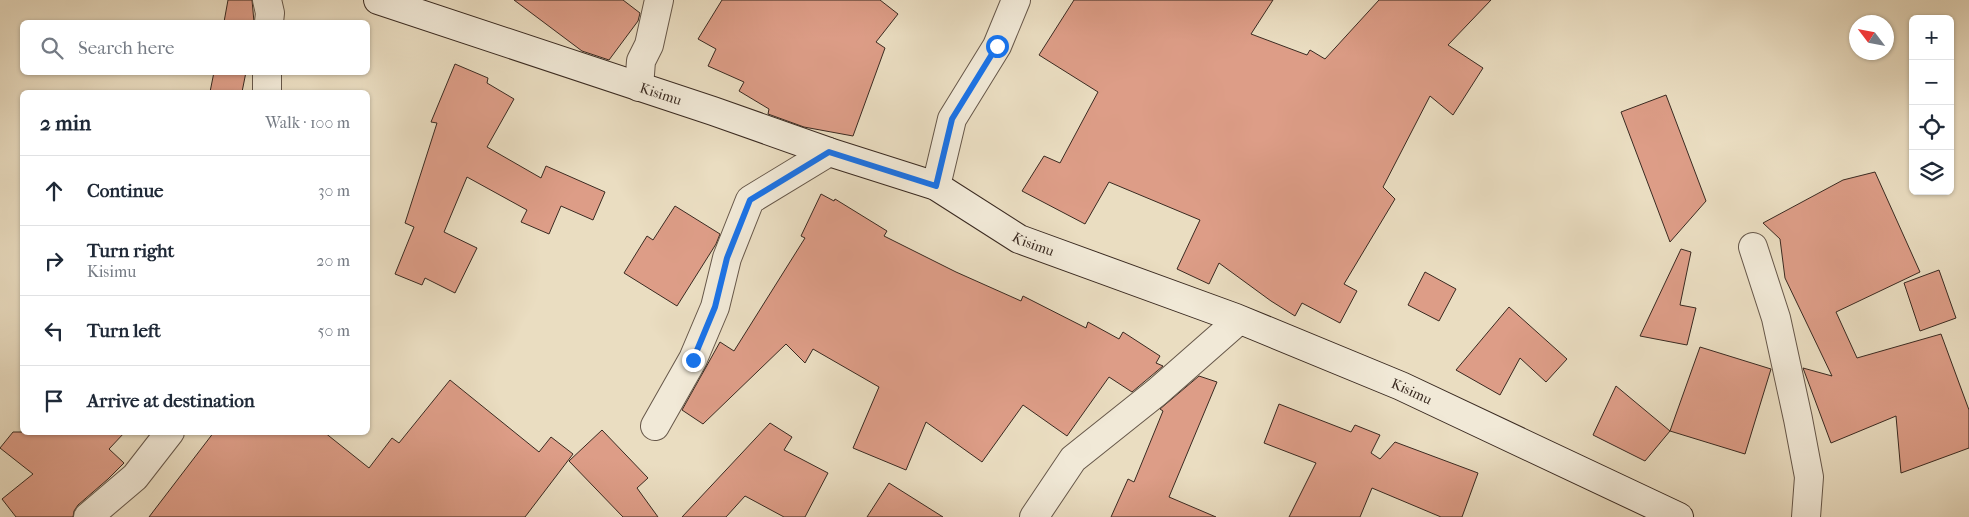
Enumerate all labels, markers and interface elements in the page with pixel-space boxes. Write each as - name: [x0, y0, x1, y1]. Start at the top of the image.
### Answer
- north arrow: [1849, 15, 1894, 60]
- map controls: [1909, 15, 1954, 195]
- button: +: [1909, 15, 1954, 60]
- search box: [20, 20, 370, 75]
- icon: search: [38, 34, 66, 62]
- route start: [986, 35, 1009, 58]
- text: Search here: [78, 37, 174, 59]
- button: −: [1909, 60, 1954, 105]
- street label: Kisimu: [638, 79, 684, 109]
- button: locate: [1909, 105, 1954, 150]
- text: 2 min: [40, 111, 91, 135]
- text: Walk · 100 m: [265, 113, 350, 132]
- button: layers: [1909, 150, 1954, 195]
- icon: ahead: [40, 177, 68, 205]
- text: Continue: [87, 180, 163, 202]
- text: 30 m: [318, 181, 350, 200]
- street label: Kisimu: [1009, 228, 1057, 260]
- text: Turn right: [87, 240, 174, 262]
- icon: right: [40, 247, 68, 275]
- text: 20 m: [316, 251, 350, 270]
- text: Kisimu: [87, 262, 136, 281]
- icon: left: [40, 317, 68, 345]
- text: Turn left: [87, 320, 161, 342]
- text: 50 m: [318, 321, 350, 340]
- route end: [682, 349, 705, 372]
- street label: Kisimu: [1389, 374, 1435, 408]
- icon: arrive: [40, 387, 68, 415]
- text: Arrive at destination: [87, 390, 255, 412]

